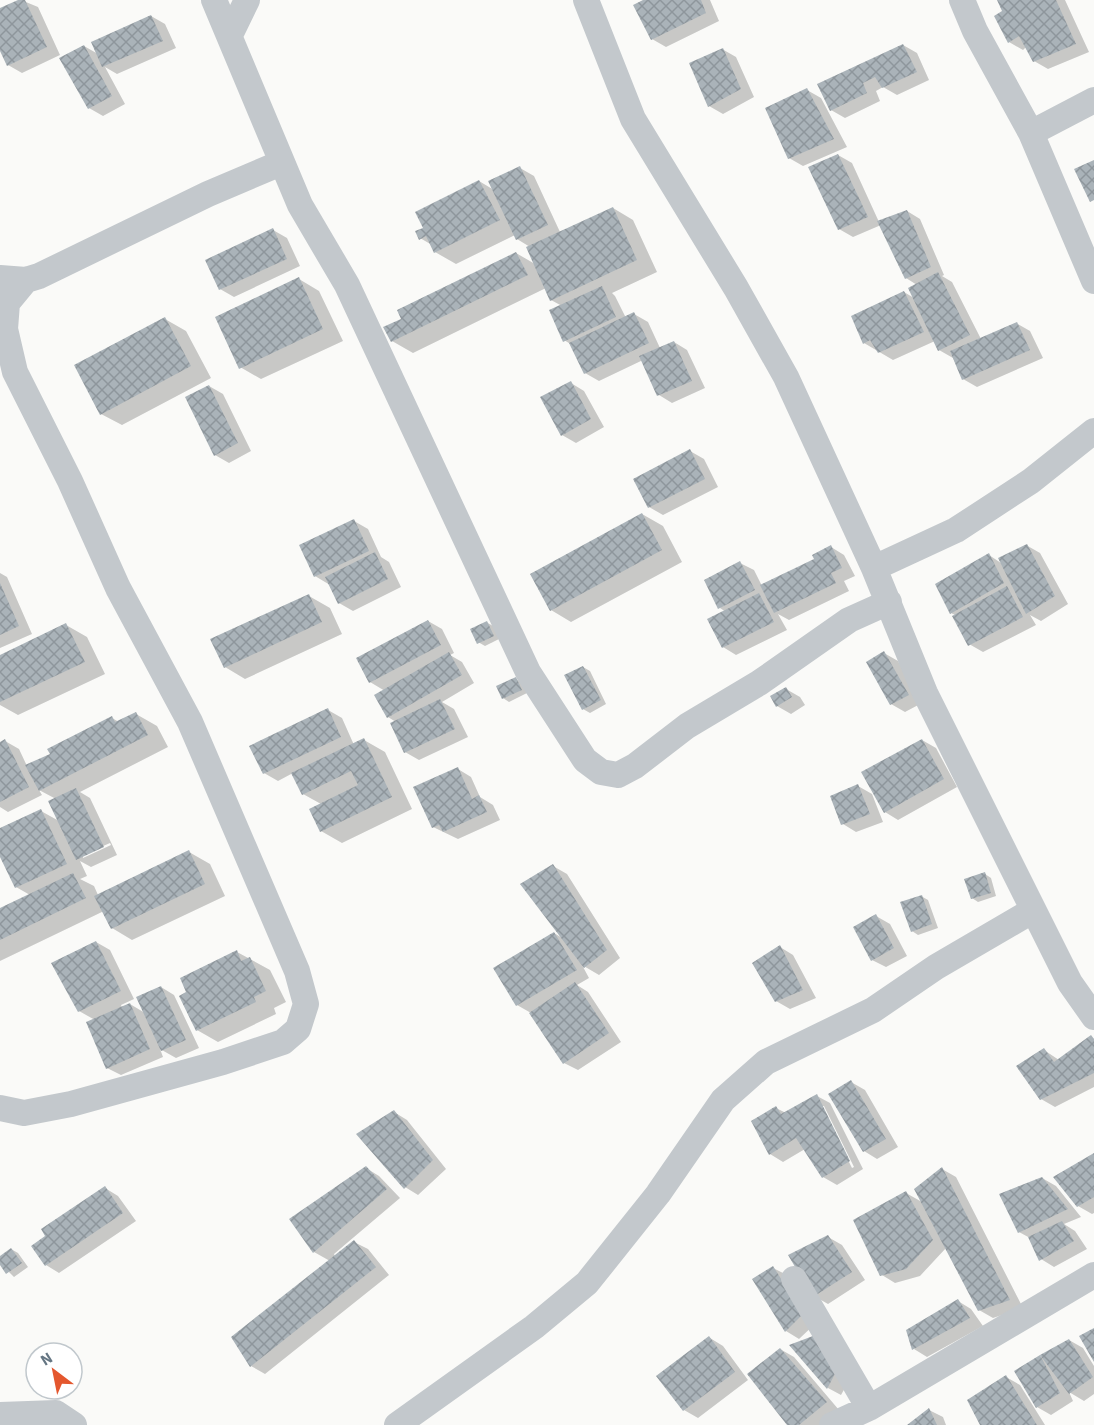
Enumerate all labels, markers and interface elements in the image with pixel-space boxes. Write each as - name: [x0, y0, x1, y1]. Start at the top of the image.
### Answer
- north arrow: [24, 1341, 84, 1401]
- text: N: [36, 1347, 57, 1371]

